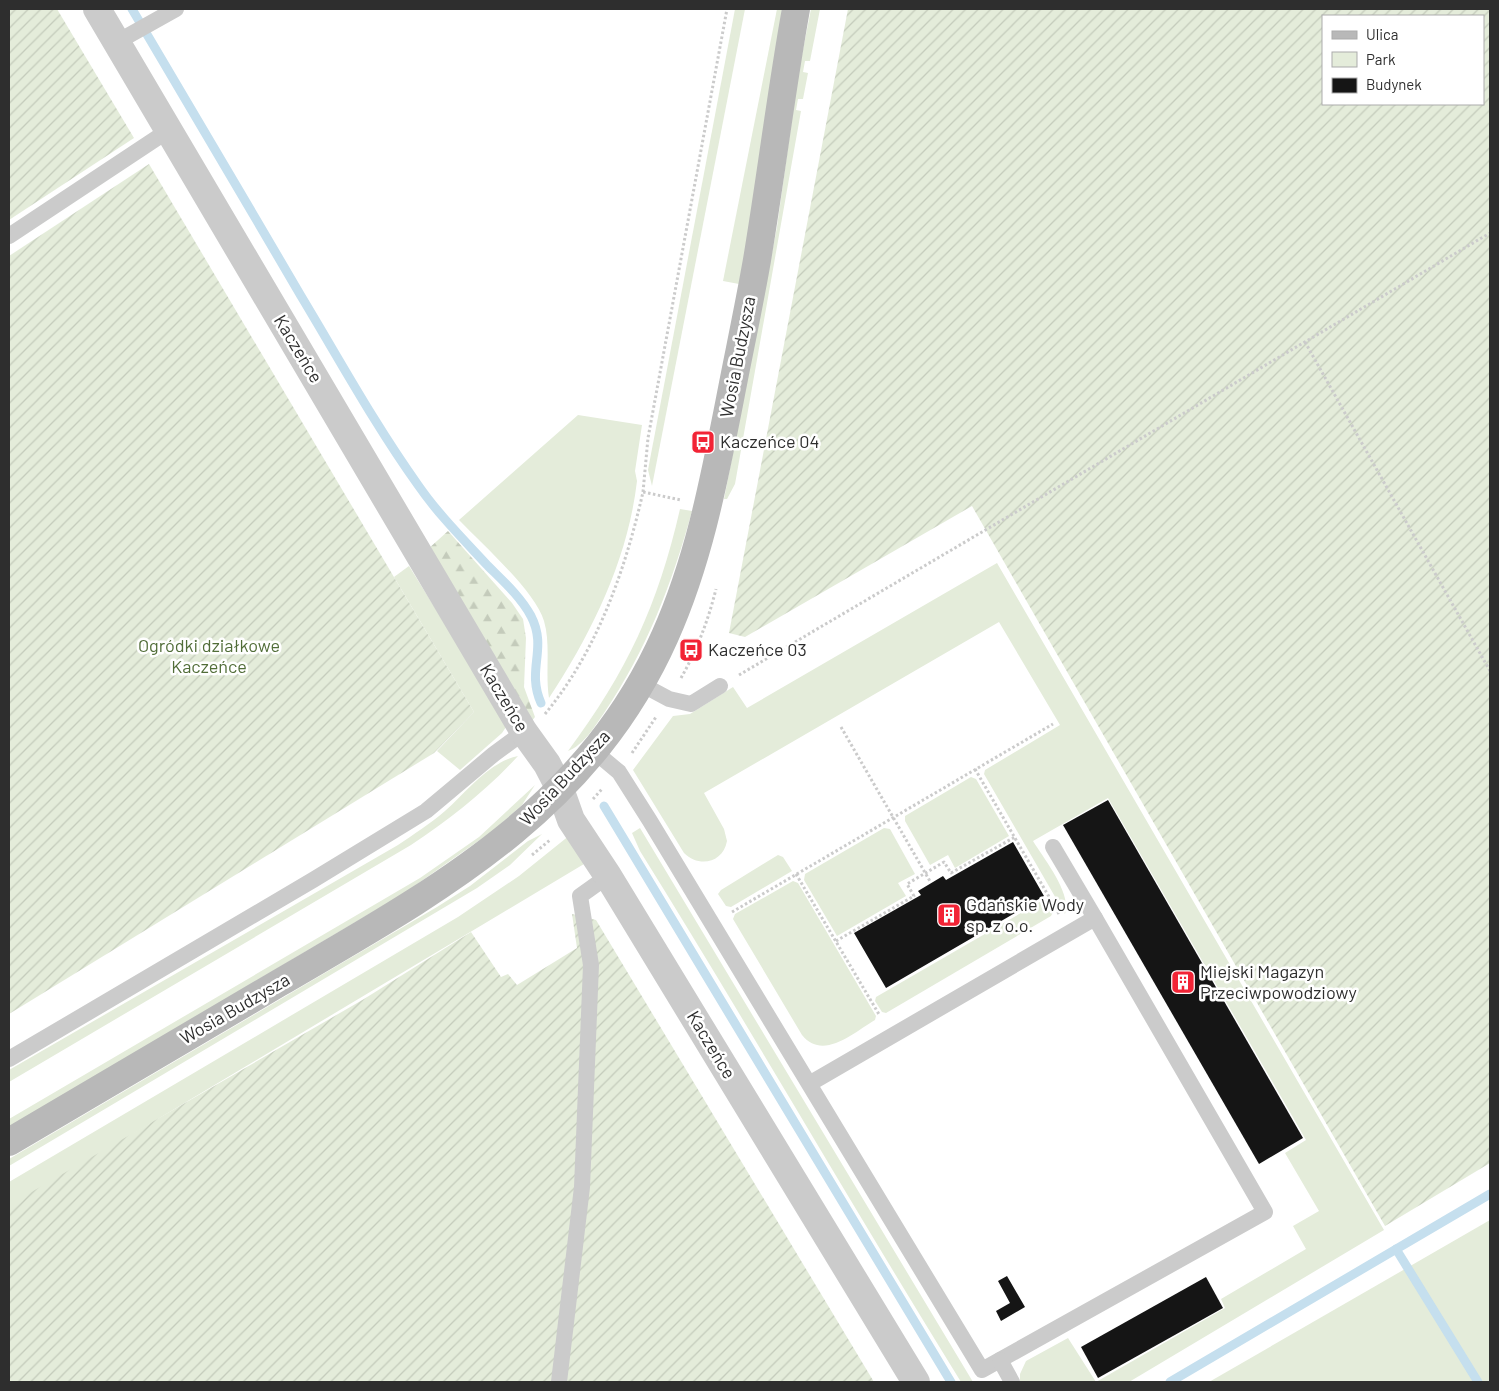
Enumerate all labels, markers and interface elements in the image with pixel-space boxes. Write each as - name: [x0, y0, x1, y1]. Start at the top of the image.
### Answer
- legend: [1322, 15, 1484, 105]
- text: Ulica: [1366, 25, 1398, 43]
- text: Park: [1366, 50, 1396, 68]
- text: Budynek: [1366, 75, 1422, 93]
- street label: Wosia Budzysza: [714, 294, 760, 419]
- street label: Kaczeńce: [270, 310, 328, 387]
- bus stop icon: Kaczeńce 04: [690, 429, 716, 455]
- place label: Kaczeńce 04: [720, 430, 819, 452]
- park label: Ogródki działkowe Kaczeńce: [138, 634, 280, 677]
- bus stop icon: Kaczeńce 03: [678, 637, 704, 663]
- place label: Kaczeńce 03: [708, 638, 807, 660]
- street label: Kaczeńce: [476, 659, 534, 736]
- street label: Wosia Budzysza: [514, 725, 614, 830]
- place label: Gdańskie Wody sp. z o.o.: [966, 893, 1084, 936]
- building icon: Gdańskie Wody sp. z o.o.: [936, 902, 962, 928]
- place label: Miejski Magazyn Przeciwpowodziowy: [1200, 960, 1357, 1003]
- street label: Wosia Budzysza: [176, 968, 293, 1048]
- building icon: Miejski Magazyn Przeciwpowodziowy: [1170, 969, 1196, 995]
- street label: Kaczeńce: [683, 1006, 741, 1083]

